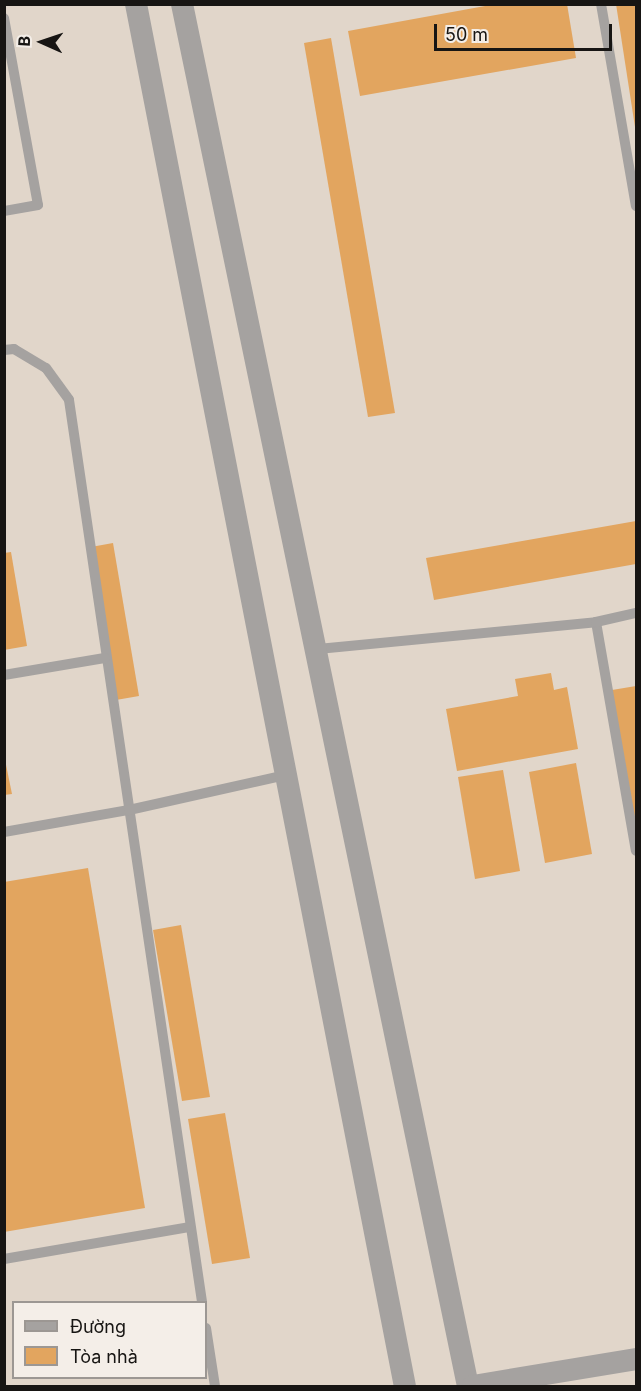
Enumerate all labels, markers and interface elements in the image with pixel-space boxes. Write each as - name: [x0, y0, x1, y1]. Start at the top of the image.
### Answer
- north arrow: [12, 12, 72, 72]
- scale bar: [437, 12, 616, 50]
- text: 50 m: [445, 24, 488, 45]
- text: B: [14, 35, 34, 47]
- legend: [12, 1301, 207, 1379]
- text: Đường: [70, 1316, 126, 1337]
- text: Tòa nhà: [70, 1346, 138, 1367]

